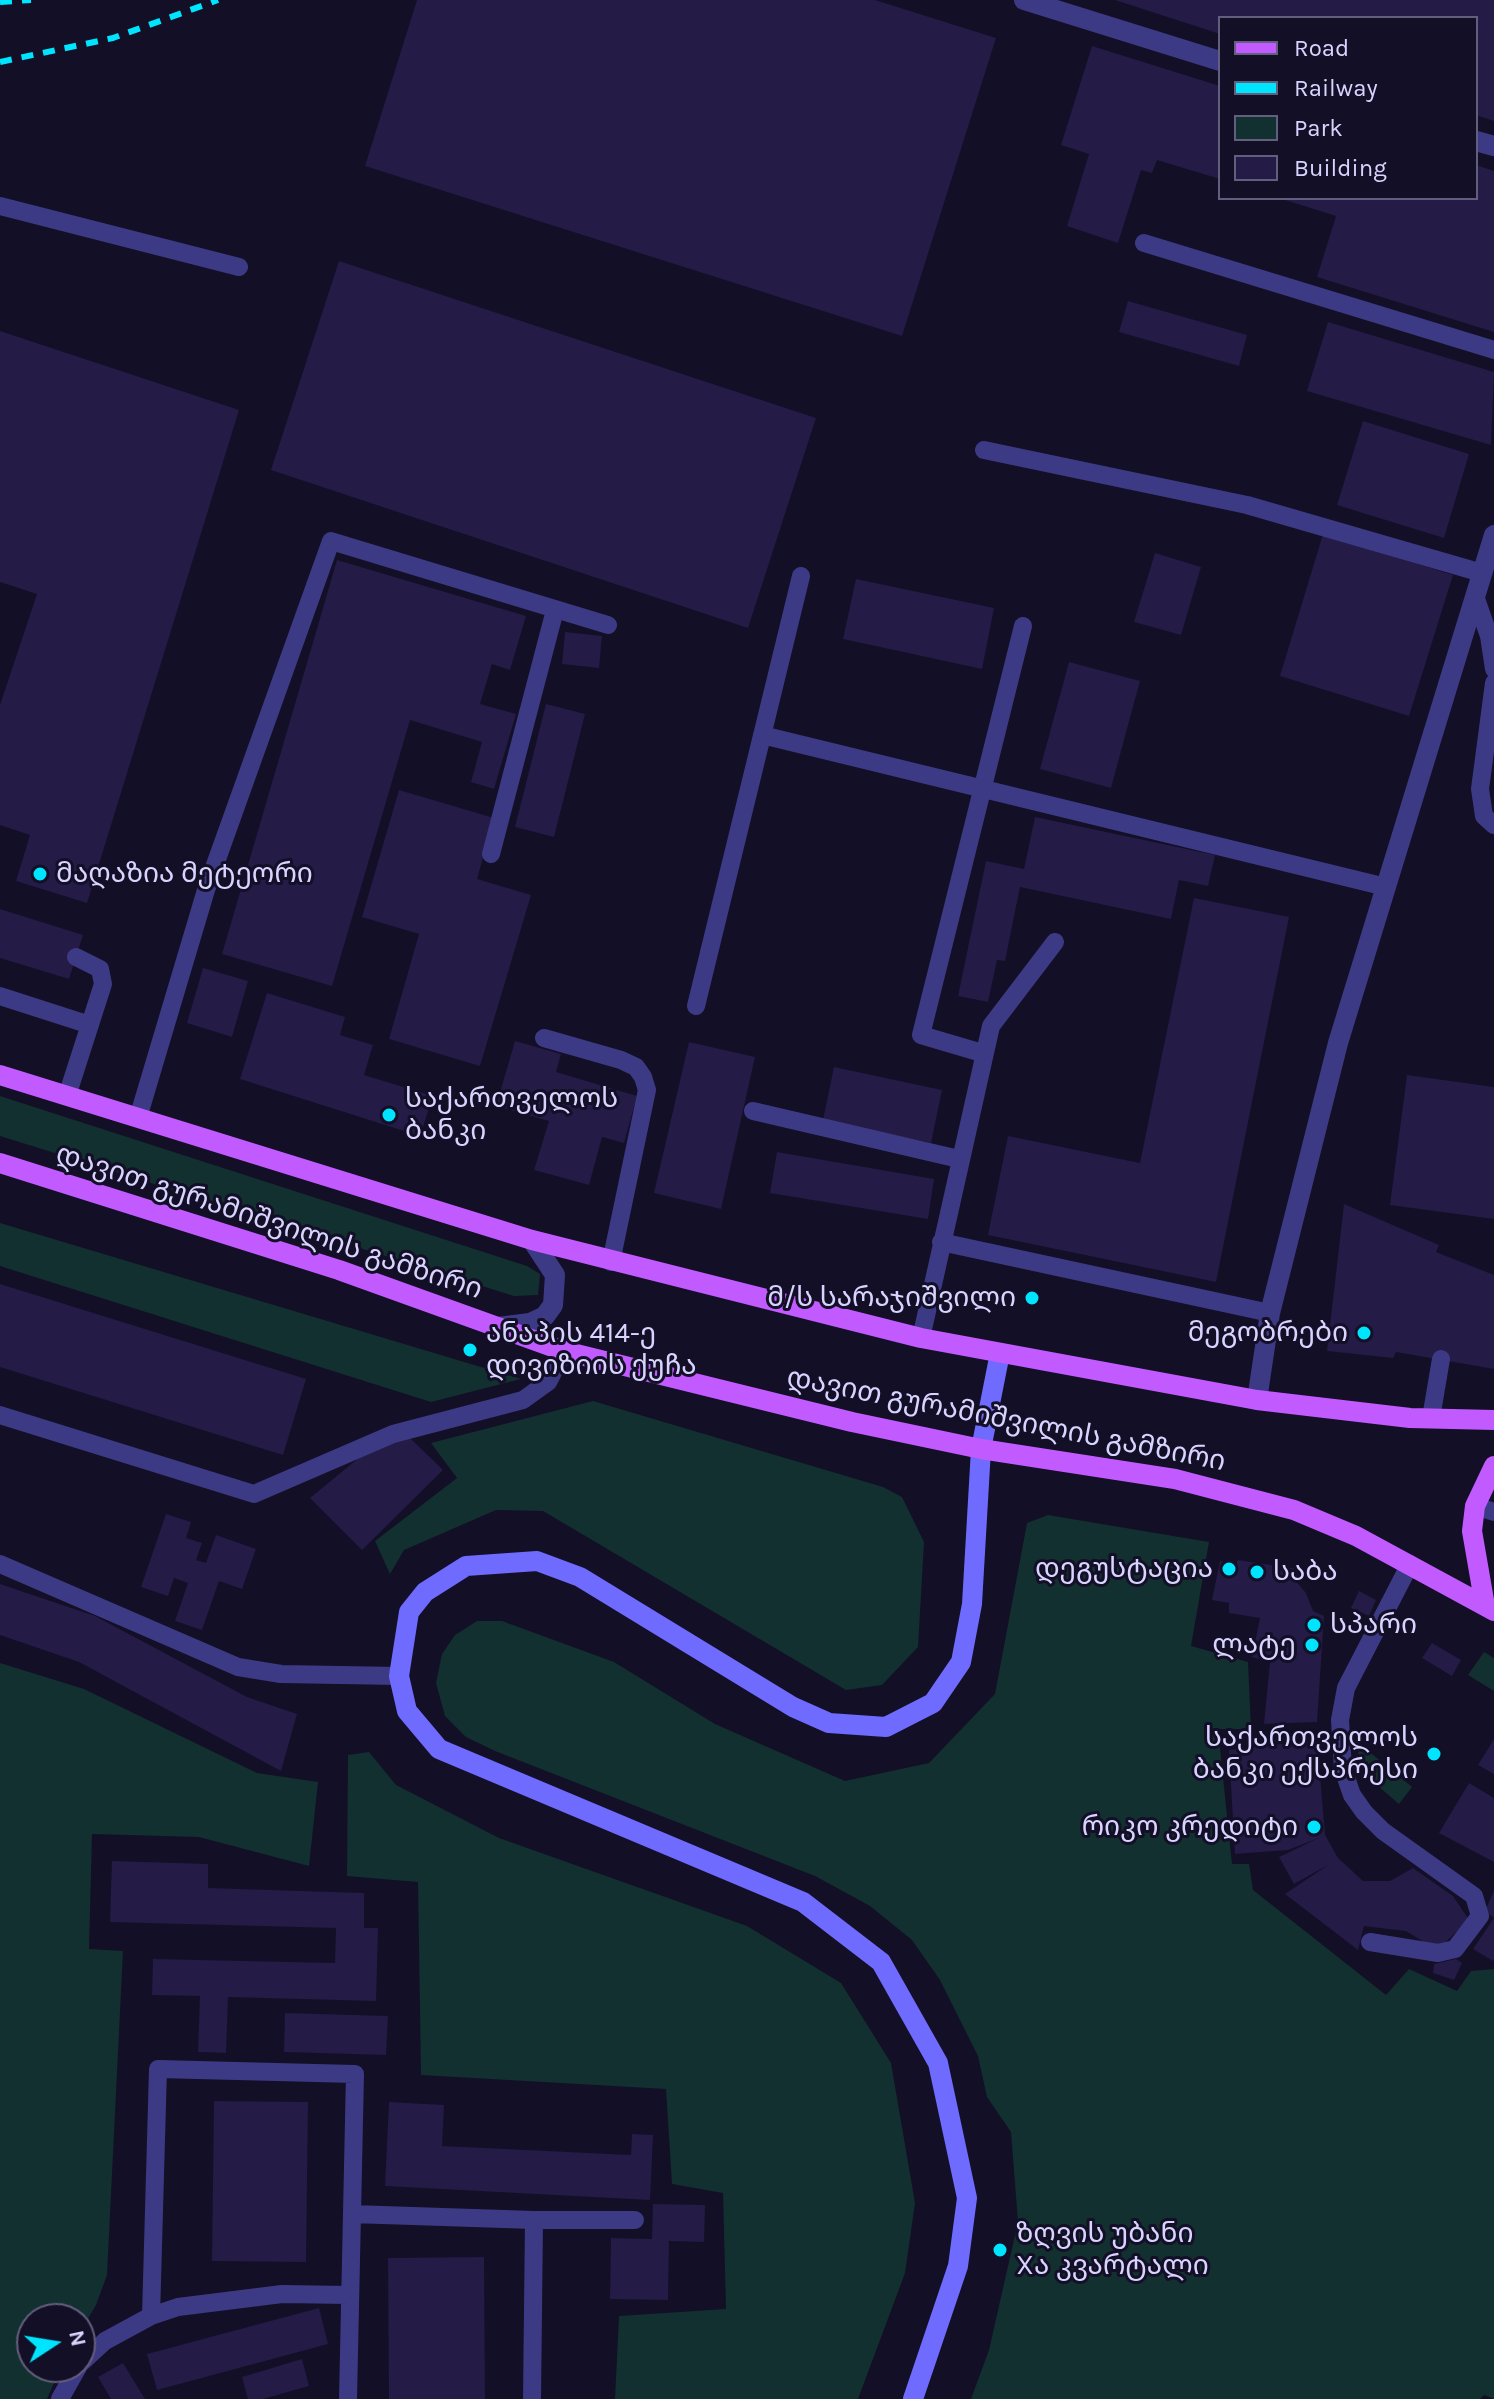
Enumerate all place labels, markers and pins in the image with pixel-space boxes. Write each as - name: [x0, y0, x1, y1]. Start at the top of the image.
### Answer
- place label: მაღაზია მეტეორი: [56, 857, 313, 891]
- marker: მაღაზია მეტეორი: [31, 865, 49, 883]
- place label: საქართველოს ბანკი: [405, 1082, 618, 1148]
- marker: საქართველოს ბანკი: [380, 1106, 398, 1124]
- place label: მ/ს სარაჯიშვილი: [767, 1281, 1016, 1315]
- marker: მ/ს სარაჯიშვილი: [1023, 1289, 1041, 1307]
- place label: მეგობრები: [1188, 1316, 1348, 1350]
- place label: ანაპის 414-ე დივიზიის ქუჩა: [486, 1317, 697, 1383]
- marker: მეგობრები: [1355, 1324, 1373, 1342]
- marker: ანაპის 414-ე დივიზიის ქუჩა: [461, 1341, 479, 1359]
- place label: დეგუსტაცია: [1035, 1552, 1213, 1586]
- place label: საბა: [1273, 1555, 1338, 1589]
- marker: დეგუსტაცია: [1220, 1560, 1238, 1578]
- marker: საბა: [1248, 1563, 1266, 1581]
- place label: სპარი: [1330, 1608, 1417, 1642]
- marker: სპარი: [1305, 1616, 1323, 1634]
- place label: ლატე: [1212, 1628, 1296, 1662]
- marker: ლატე: [1303, 1636, 1321, 1654]
- place label: საქართველოს ბანკი ექსპრესი: [1193, 1721, 1418, 1787]
- marker: საქართველოს ბანკი ექსპრესი: [1425, 1745, 1443, 1763]
- place label: რიკო კრედიტი: [1082, 1810, 1298, 1844]
- marker: რიკო კრედიტი: [1305, 1818, 1323, 1836]
- place label: ზღვის უბანი Xა კვარტალი: [1016, 2217, 1209, 2283]
- marker: ზღვის უბანი Xა კვარტალი: [991, 2241, 1009, 2259]

